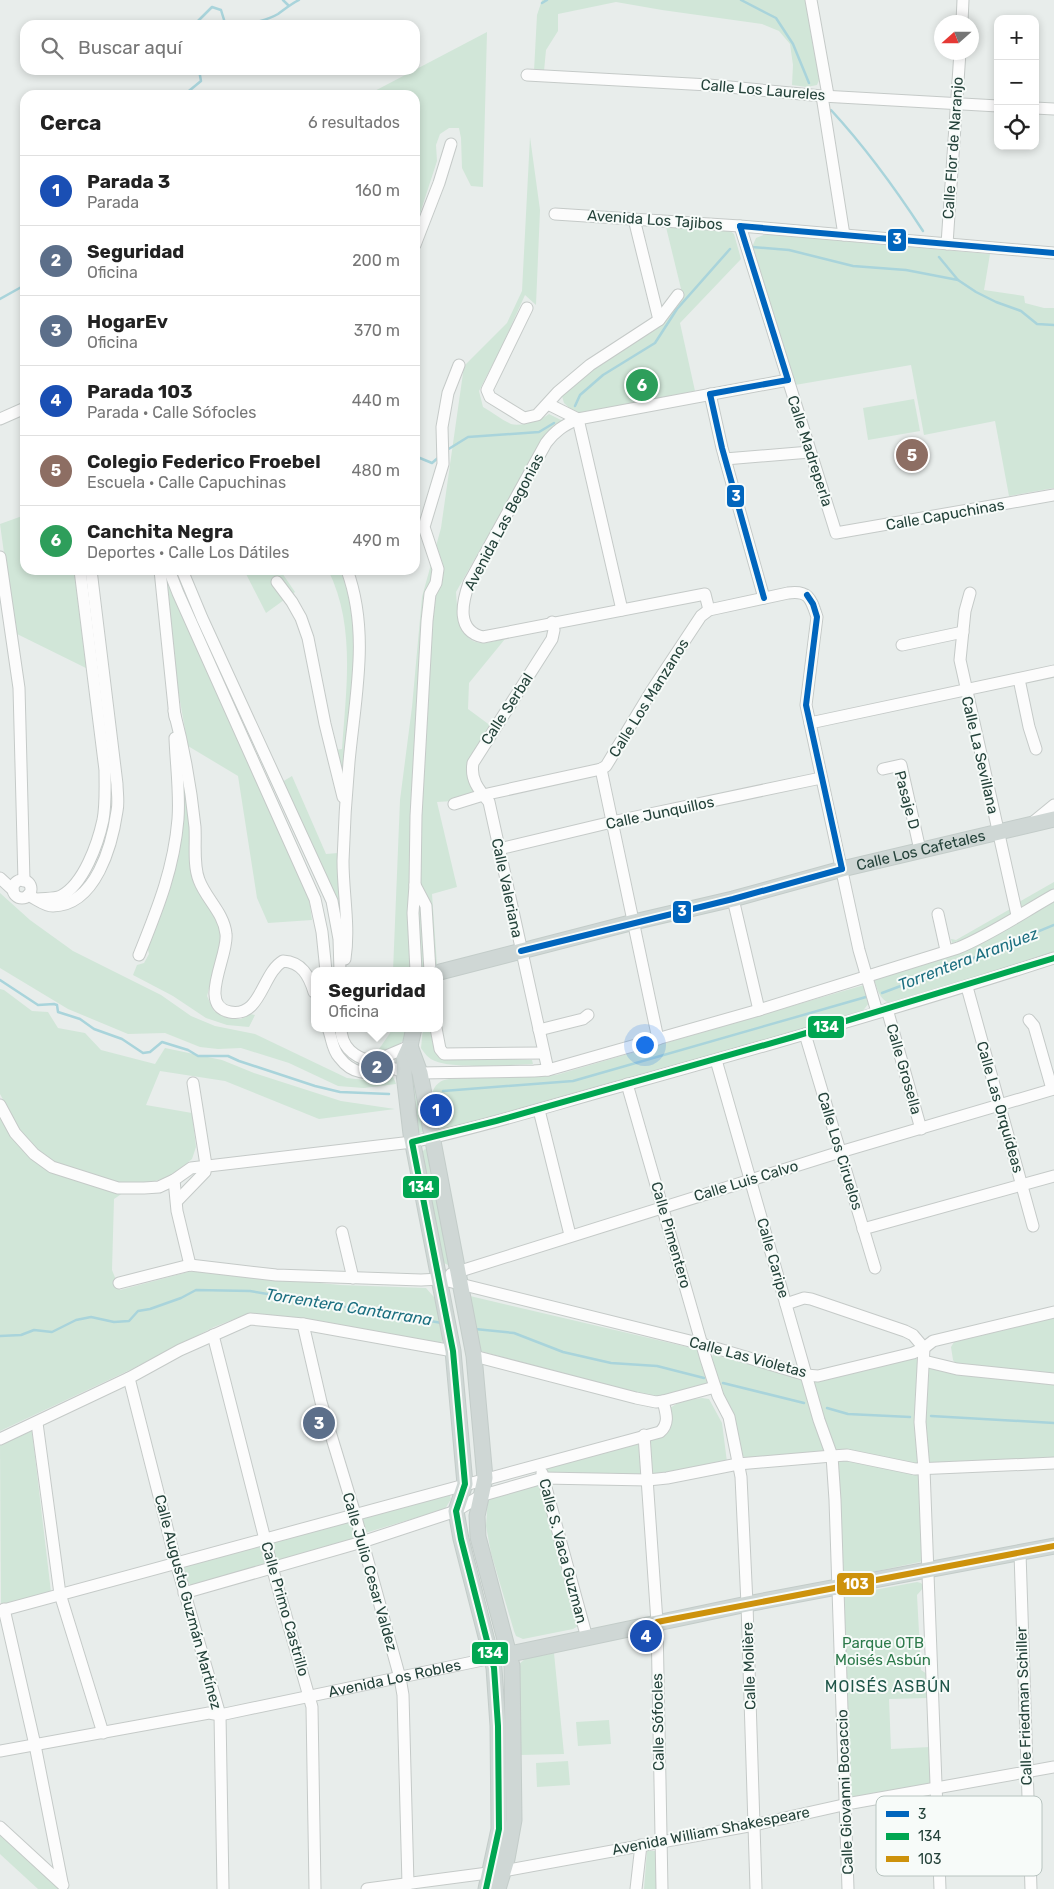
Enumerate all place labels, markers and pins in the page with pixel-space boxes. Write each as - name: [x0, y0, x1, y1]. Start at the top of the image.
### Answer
- pin: 6: [626, 366, 658, 404]
- pin: 5: [896, 436, 928, 474]
- pin: 2: [361, 1048, 393, 1086]
- pin: 1: [420, 1091, 452, 1129]
- pin: 3: [303, 1404, 335, 1442]
- pin: 4: [630, 1617, 662, 1655]

